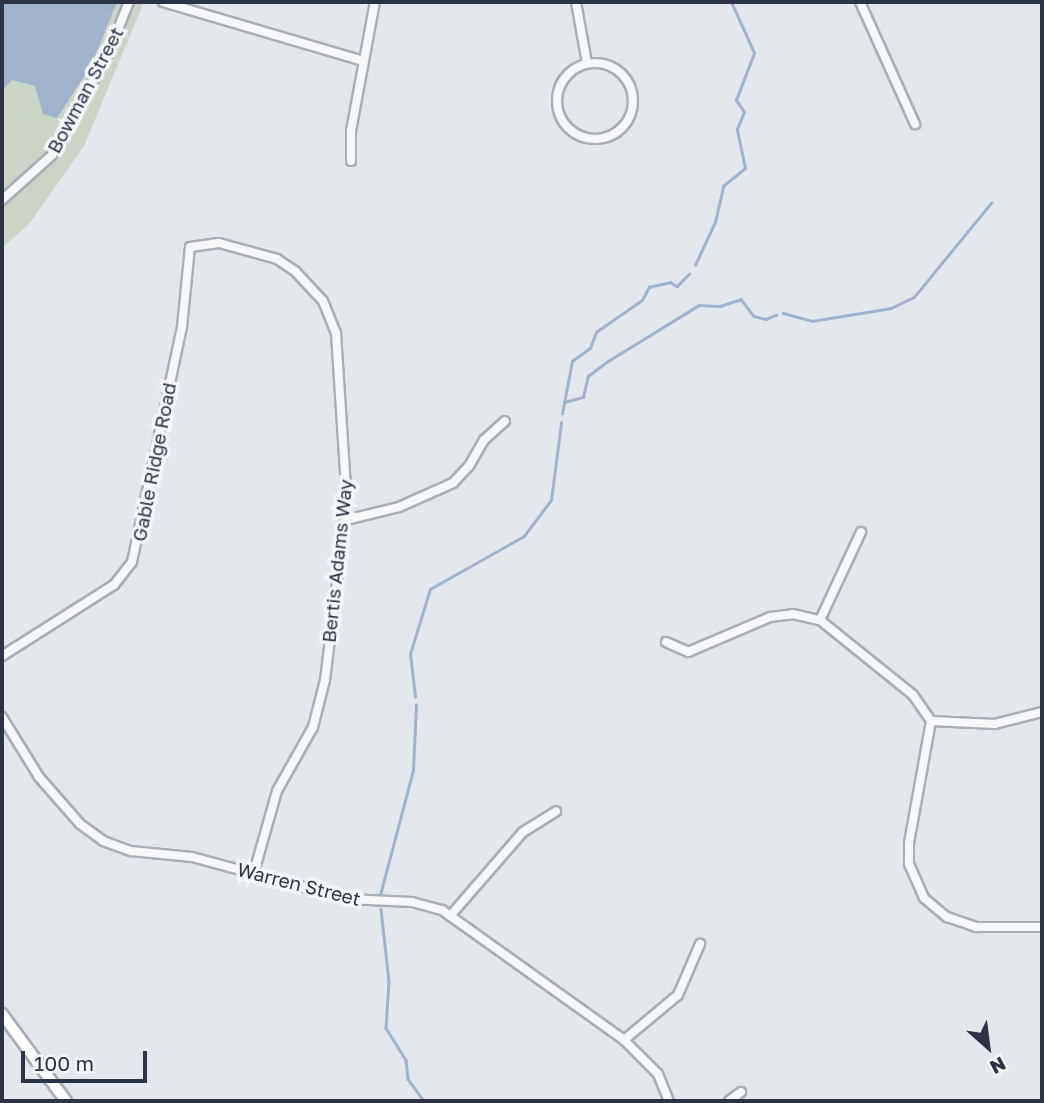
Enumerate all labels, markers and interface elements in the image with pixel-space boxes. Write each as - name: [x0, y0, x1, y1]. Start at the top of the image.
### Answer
- street label: Bowman Street: [42, 23, 128, 157]
- street label: Gable Ridge Road: [127, 381, 181, 543]
- street label: Bertis Adams Way: [317, 478, 357, 644]
- street label: Warren Street: [235, 858, 363, 910]
- north arrow: [953, 1012, 1023, 1082]
- scale bar: [24, 1036, 150, 1080]
- text: 100 m: [34, 1050, 94, 1076]
- text: N: [986, 1052, 1010, 1080]

